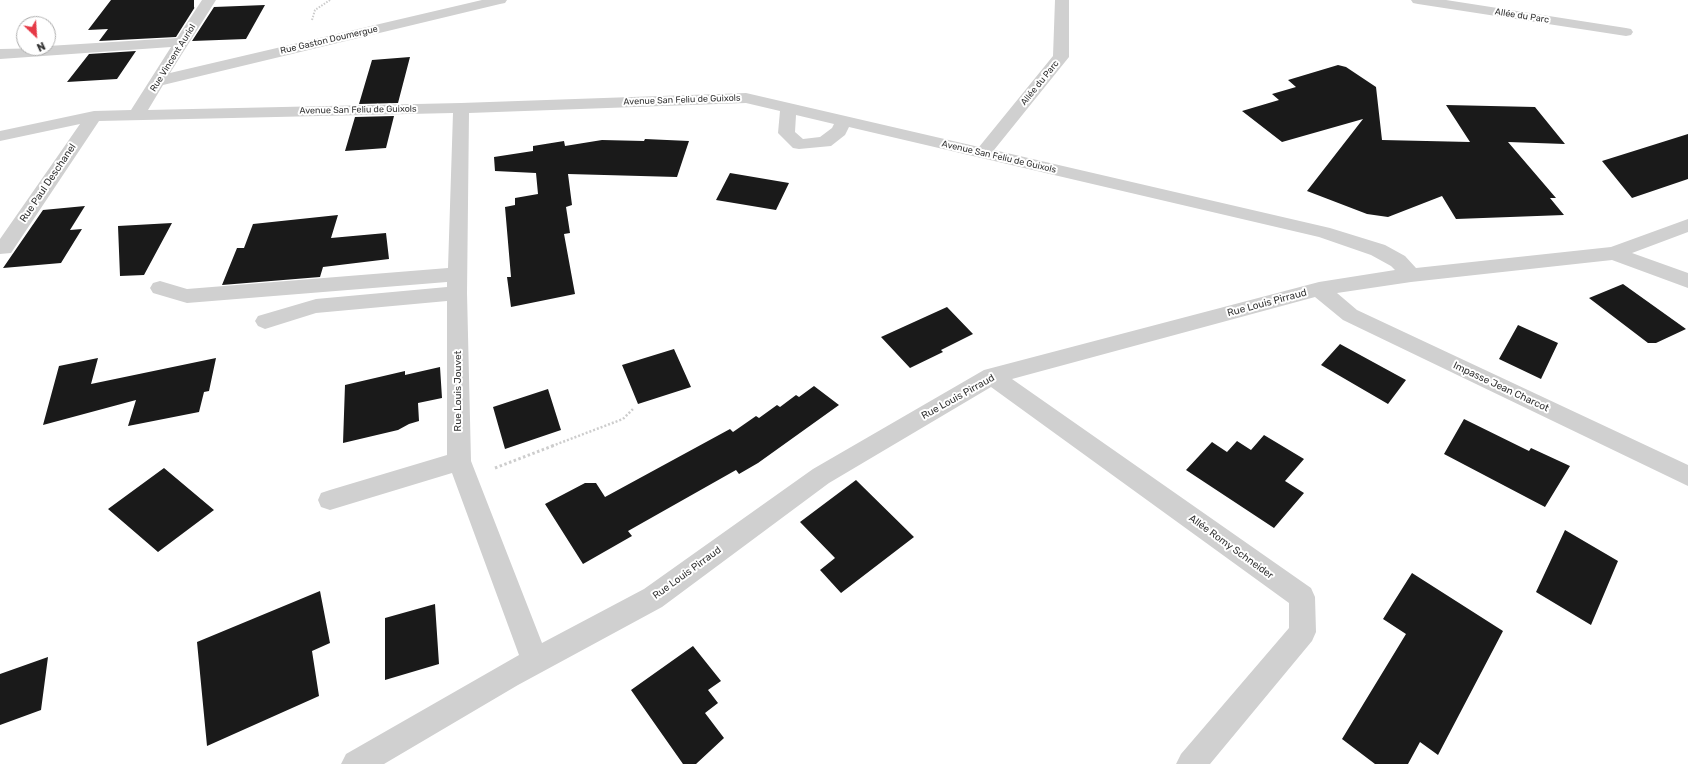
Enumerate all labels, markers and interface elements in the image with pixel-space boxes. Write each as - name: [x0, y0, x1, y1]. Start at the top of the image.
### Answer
- street label: Allée du Parc: [1494, 6, 1550, 26]
- north arrow: [16, 16, 56, 56]
- street label: Rue Vincent Auriol: [148, 22, 198, 94]
- street label: Rue Gaston Doumergue: [279, 24, 379, 56]
- text: N: [35, 39, 47, 54]
- street label: Allée du Parc: [1019, 58, 1061, 108]
- street label: Avenue San Feliu de Guixols: [623, 93, 741, 107]
- street label: Avenue San Feliu de Guixols: [299, 104, 417, 116]
- street label: Avenue San Feliu de Guixols: [941, 139, 1057, 175]
- street label: Rue Paul Deschanel: [17, 141, 79, 225]
- street label: Rue Louis Pirraud: [1226, 287, 1308, 319]
- street label: Rue Louis Jouvet: [452, 351, 464, 431]
- street label: Impasse Jean Charcot: [1451, 359, 1551, 415]
- street label: Rue Louis Pirraud: [919, 372, 997, 422]
- street label: Allée Romy Schneider: [1186, 512, 1276, 582]
- street label: Rue Louis Pirraud: [650, 544, 724, 602]

